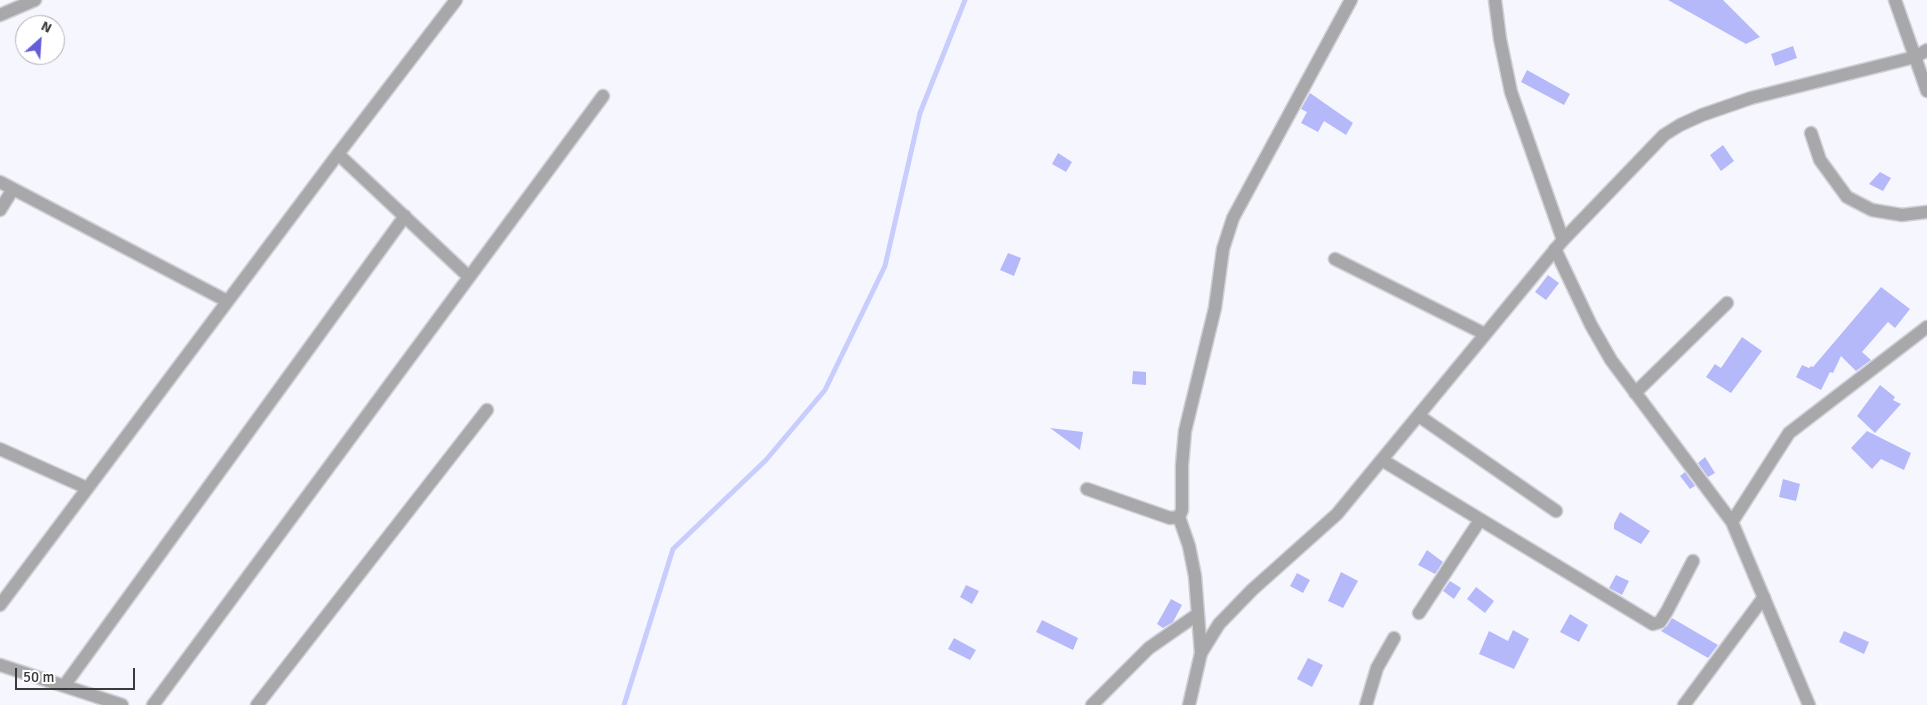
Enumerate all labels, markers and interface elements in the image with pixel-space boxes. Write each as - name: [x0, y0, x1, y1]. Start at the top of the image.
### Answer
- north arrow: [15, 15, 65, 65]
- text: N: [38, 17, 54, 37]
- scale bar: [18, 658, 138, 690]
- text: 50 m: [23, 668, 54, 686]

